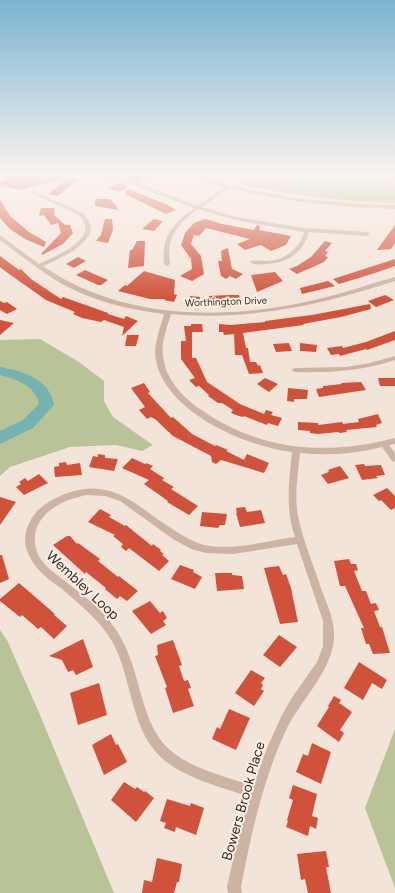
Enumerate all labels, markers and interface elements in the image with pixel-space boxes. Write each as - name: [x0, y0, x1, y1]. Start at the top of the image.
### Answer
- street label: Worthington Drive: [185, 294, 268, 309]
- street label: Wembley Loop: [43, 547, 123, 624]
- street label: Bowers Brook Place: [218, 739, 269, 863]

